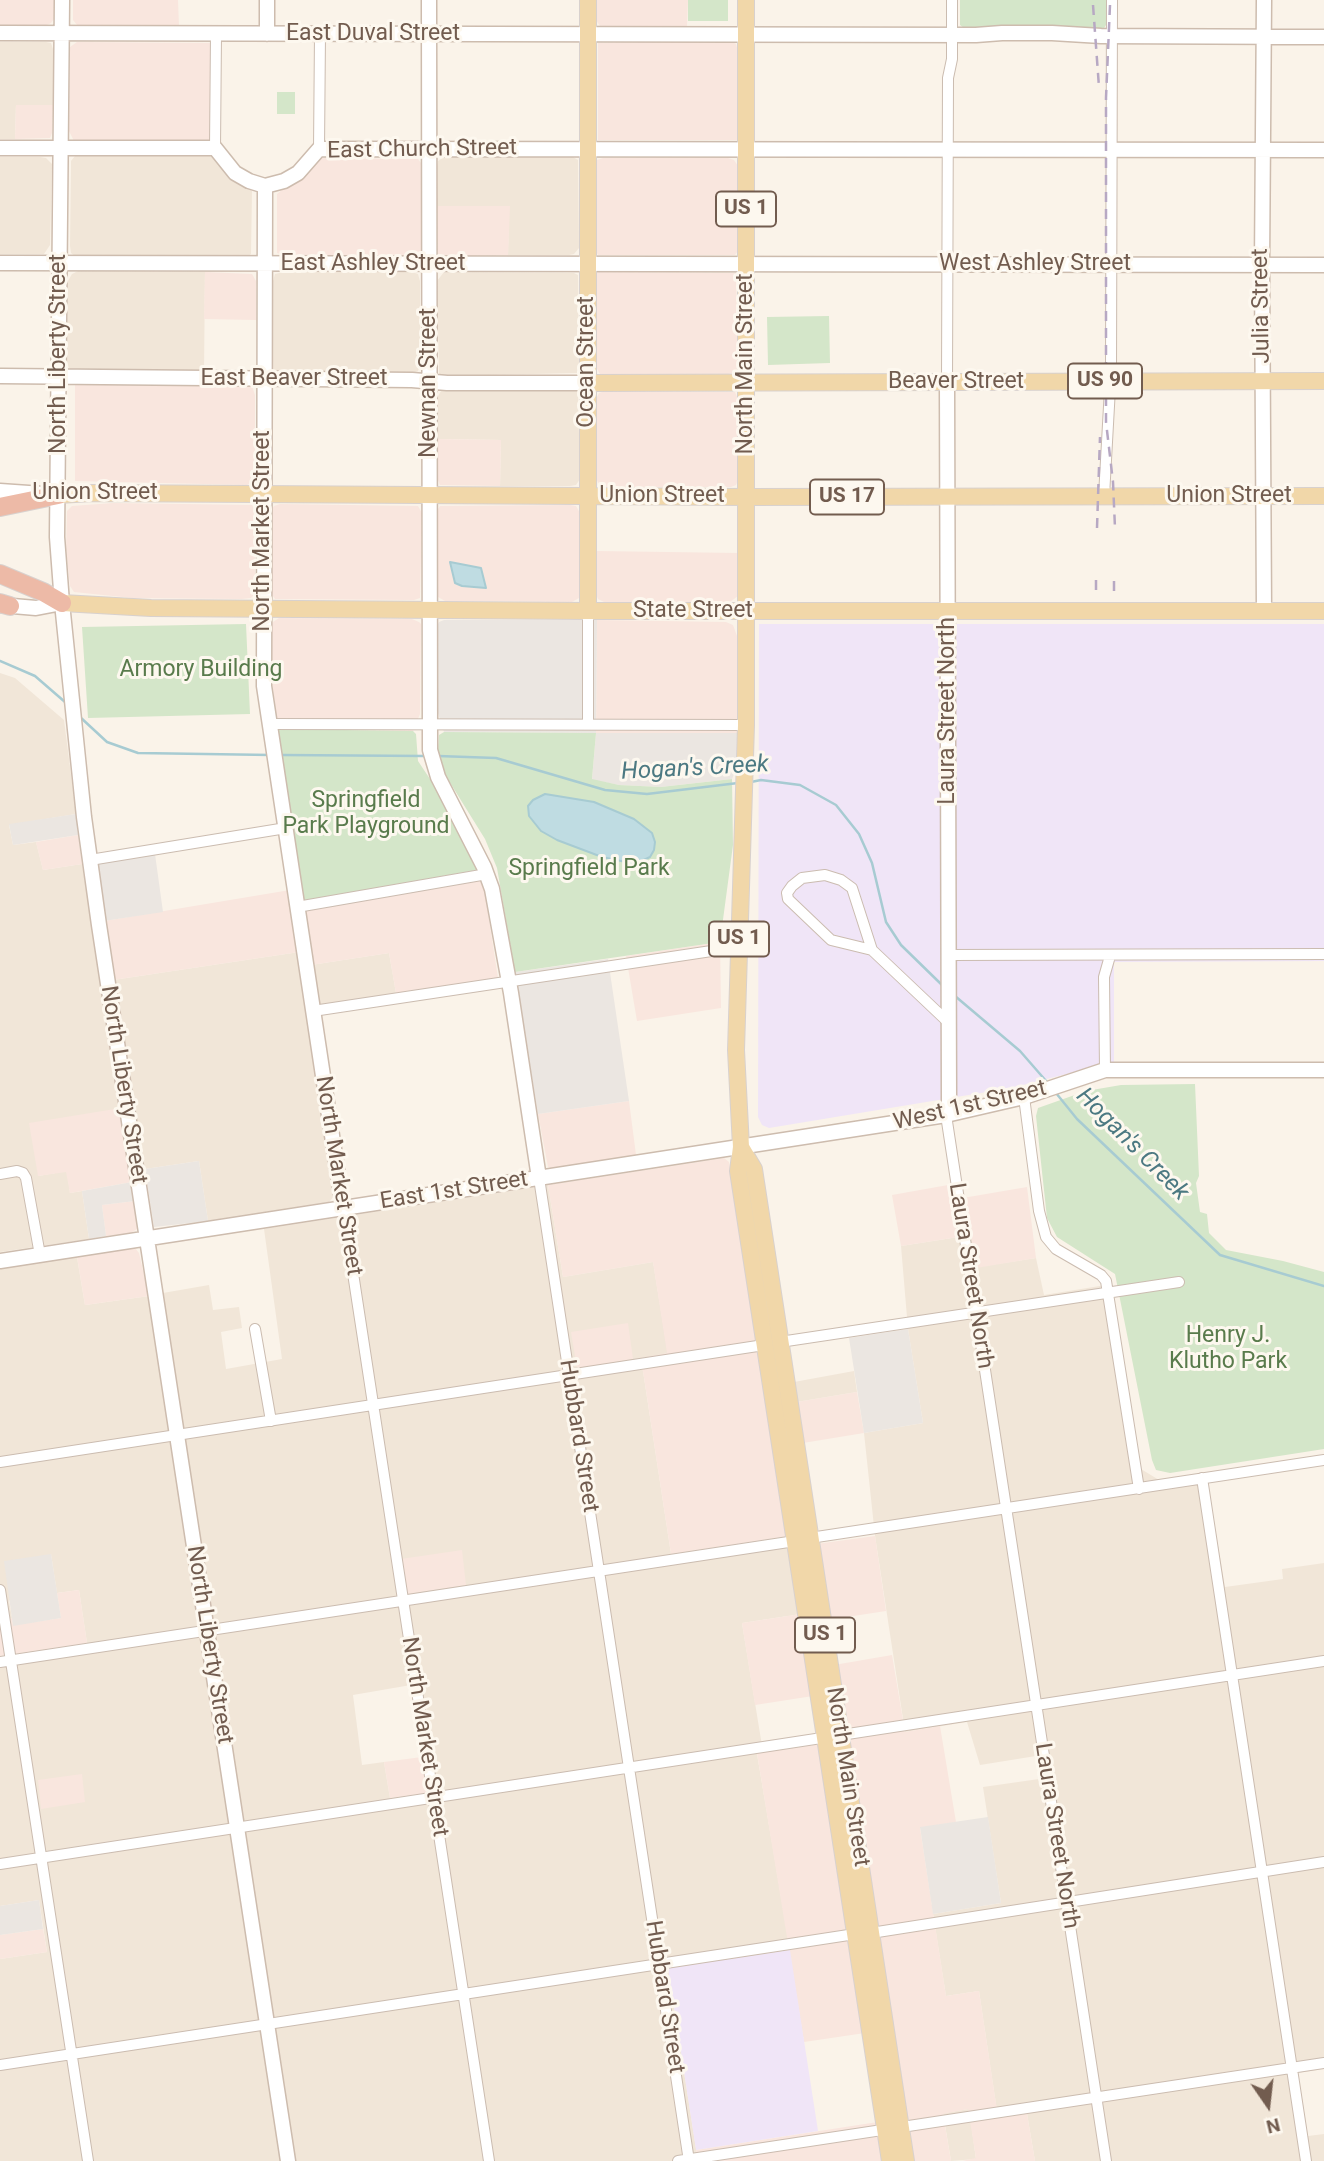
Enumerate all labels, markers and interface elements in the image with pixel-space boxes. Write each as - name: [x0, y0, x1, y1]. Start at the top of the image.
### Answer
- street label: East Duval Street: [286, 20, 460, 48]
- street label: East Church Street: [327, 135, 517, 165]
- road number: US 1: [716, 192, 776, 227]
- street label: Julia Street: [1247, 248, 1277, 364]
- street label: East Ashley Street: [280, 250, 466, 278]
- street label: West Ashley Street: [939, 250, 1131, 278]
- street label: North Liberty Street: [45, 254, 73, 454]
- street label: North Main Street: [732, 273, 760, 455]
- street label: Ocean Street: [573, 296, 601, 428]
- street label: Newnan Street: [415, 308, 443, 458]
- road number: US 90: [1068, 364, 1142, 398]
- street label: East Beaver Street: [201, 365, 387, 393]
- street label: Beaver Street: [888, 368, 1024, 396]
- street label: North Market Street: [249, 430, 277, 632]
- street label: Union Street: [32, 479, 158, 507]
- road number: US 17: [810, 480, 884, 514]
- street label: Union Street: [599, 482, 725, 510]
- street label: Union Street: [1166, 482, 1292, 510]
- street label: State Street: [633, 597, 753, 625]
- street label: Laura Street North: [934, 617, 962, 805]
- park label: Armory Building: [119, 656, 283, 684]
- water label: Hogan's Creek: [621, 751, 769, 787]
- park label: Springfield Park Playground: [282, 787, 450, 841]
- park label: Springfield Park: [508, 855, 670, 883]
- road number: US 1: [709, 922, 769, 956]
- street label: North Liberty Street: [94, 984, 152, 1186]
- street label: North Market Street: [309, 1074, 367, 1278]
- street label: West 1st Street: [891, 1075, 1049, 1137]
- water label: Hogan's Creek: [1070, 1083, 1194, 1207]
- street label: East 1st Street: [378, 1166, 530, 1216]
- street label: Laura Street North: [942, 1181, 998, 1371]
- park label: Henry J. Klutho Park: [1169, 1322, 1287, 1376]
- street label: Hubbard Street: [552, 1358, 604, 1514]
- street label: North Liberty Street: [180, 1544, 238, 1746]
- road number: US 1: [795, 1618, 855, 1652]
- street label: North Market Street: [395, 1635, 453, 1839]
- street label: North Main Street: [819, 1685, 875, 1869]
- street label: Laura Street North: [1028, 1741, 1084, 1931]
- street label: Hubbard Street: [638, 1919, 690, 2075]
- north arrow: [1233, 2070, 1303, 2140]
- text: N: [1264, 2113, 1282, 2139]

